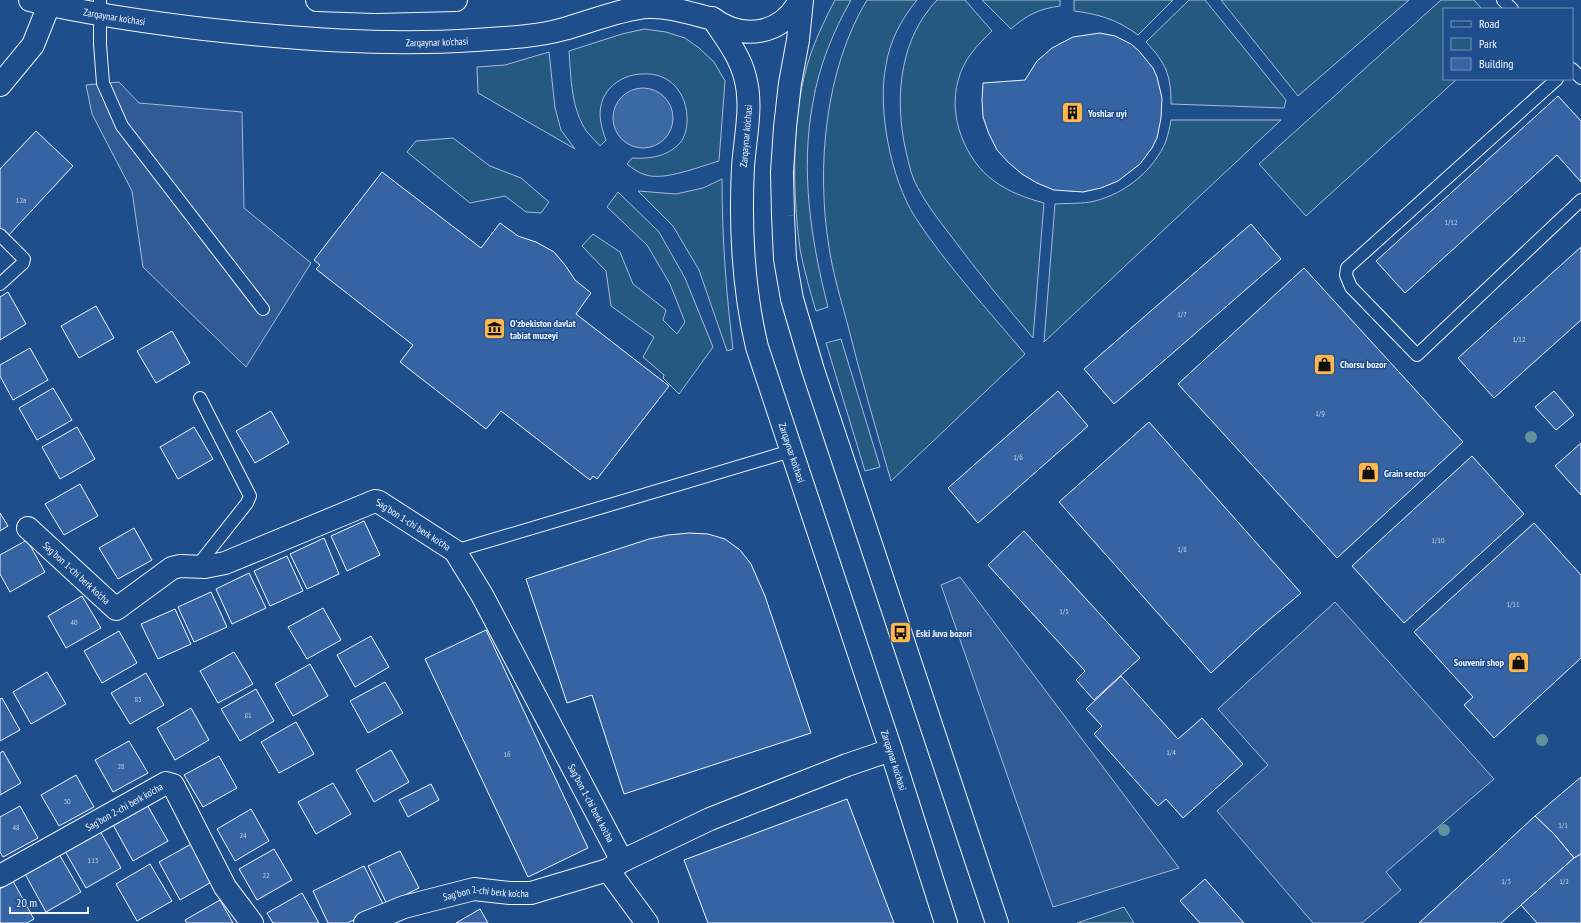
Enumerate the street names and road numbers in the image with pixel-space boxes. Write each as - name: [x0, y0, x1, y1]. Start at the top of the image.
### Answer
- street label: Zarqaynar ko'chasi: [82, 5, 146, 28]
- street label: Zarqaynar ko'chasi: [406, 34, 469, 49]
- street label: Zarqaynar ko'chasi: [737, 104, 755, 168]
- street label: Zarqaynar ko'chasi: [776, 421, 808, 484]
- street label: Sag'bon 1-chi berk ko'cha: [375, 495, 453, 553]
- street label: Sag'bon 1-chi berk ko'cha: [40, 538, 113, 607]
- street label: Zarqaynar ko'chasi: [878, 728, 910, 792]
- street label: Sag'bon 1-chi berk ko'cha: [565, 761, 617, 844]
- street label: Sag'bon 2-chi berk ko'cha: [83, 780, 165, 834]
- street label: Sag'bon 2-chi berk ko'cha: [441, 882, 529, 903]

